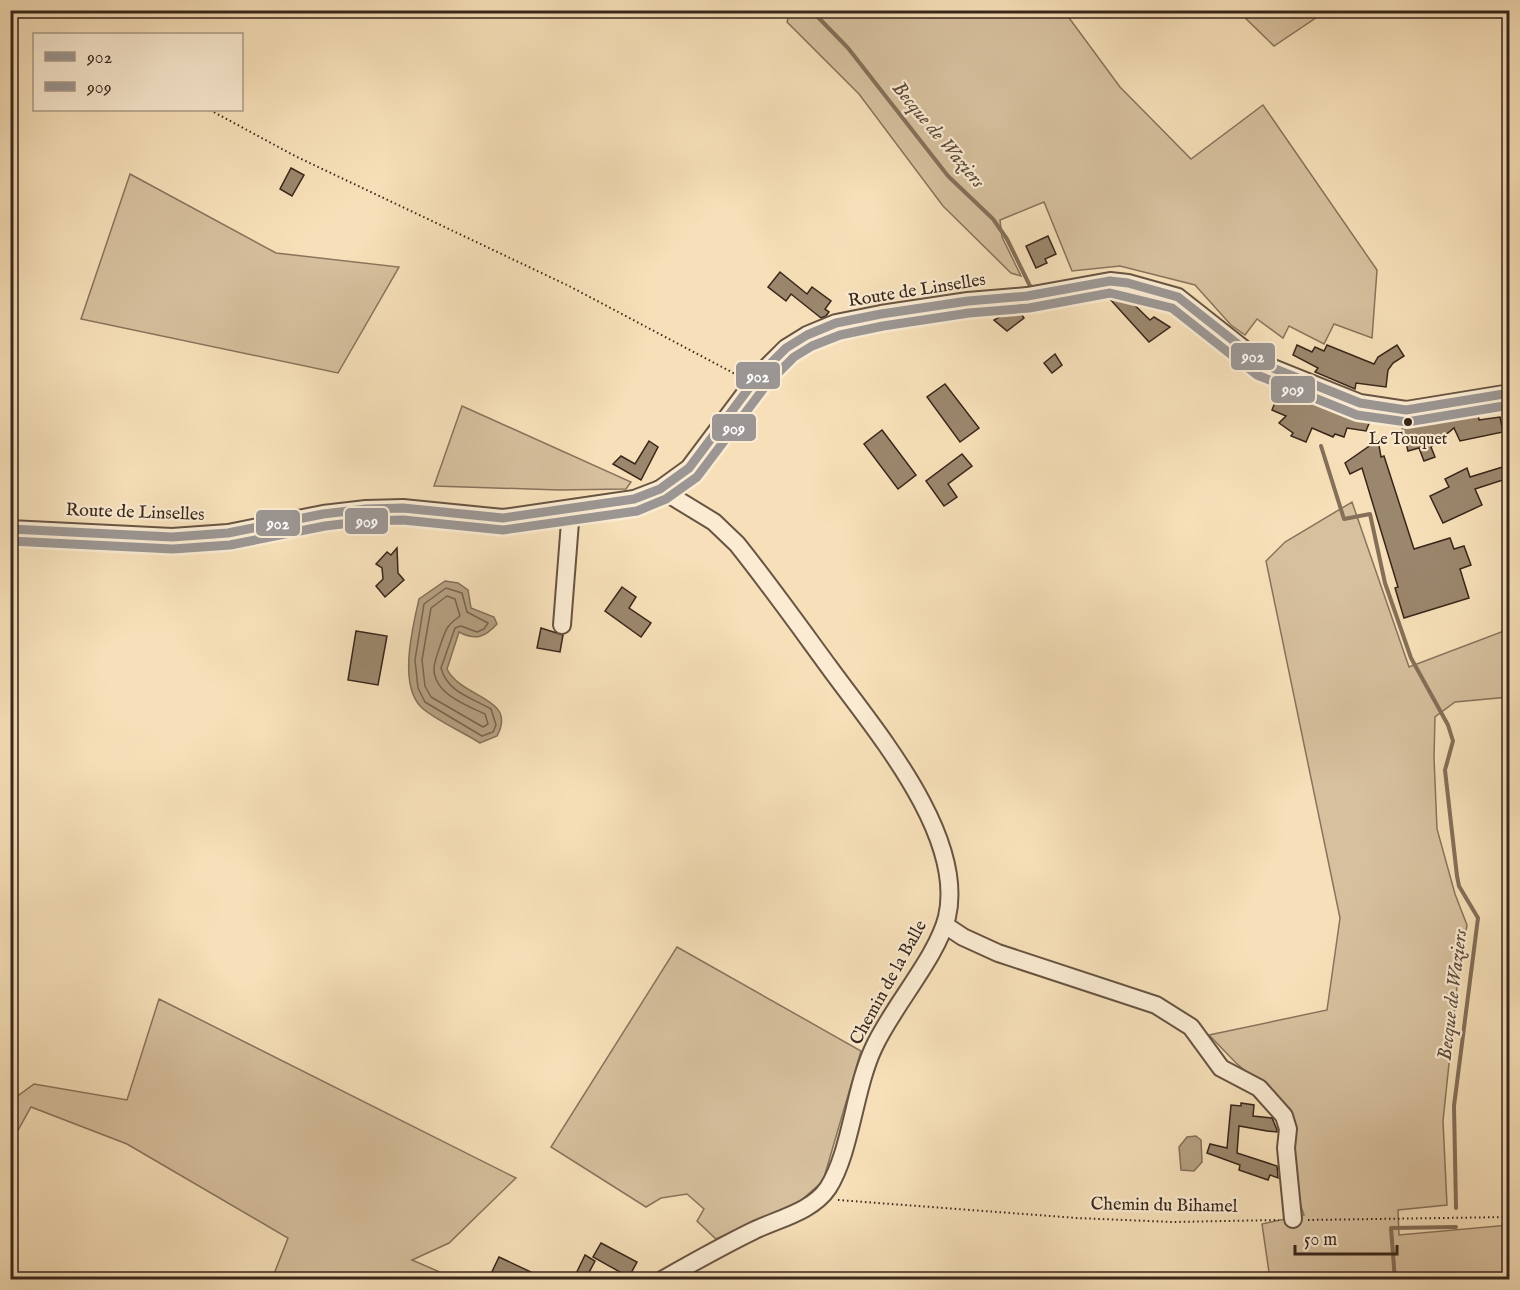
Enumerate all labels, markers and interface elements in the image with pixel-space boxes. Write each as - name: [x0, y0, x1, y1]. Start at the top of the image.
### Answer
- legend: [33, 33, 243, 111]
- text: 902: [86, 47, 112, 70]
- water label: Becque de Waziers: [886, 76, 990, 194]
- text: 909: [86, 77, 112, 100]
- street label: Route de Linselles: [847, 269, 987, 313]
- line badge: 902: [1230, 342, 1276, 371]
- text: 902: [1241, 348, 1265, 368]
- line badge: 902: [735, 361, 781, 390]
- text: 902: [746, 368, 770, 388]
- line badge: 909: [1270, 375, 1316, 404]
- text: 909: [1281, 381, 1304, 401]
- line badge: 909: [711, 413, 757, 442]
- marker: Le Touquet: [1402, 416, 1414, 428]
- text: 909: [722, 420, 745, 440]
- place label: Le Touquet: [1369, 430, 1448, 450]
- street label: Route de Linselles: [65, 499, 205, 527]
- line badge: 909: [344, 507, 389, 535]
- line badge: 902: [255, 509, 301, 537]
- text: 909: [355, 513, 378, 533]
- text: 902: [266, 515, 290, 535]
- street label: Chemin de la Balle: [845, 917, 933, 1049]
- water label: Becque de Waziers: [1433, 928, 1473, 1062]
- street label: Chemin du Bihamel: [1090, 1193, 1238, 1219]
- scale bar: [1295, 1218, 1397, 1256]
- text: 50 m: [1304, 1229, 1337, 1252]

